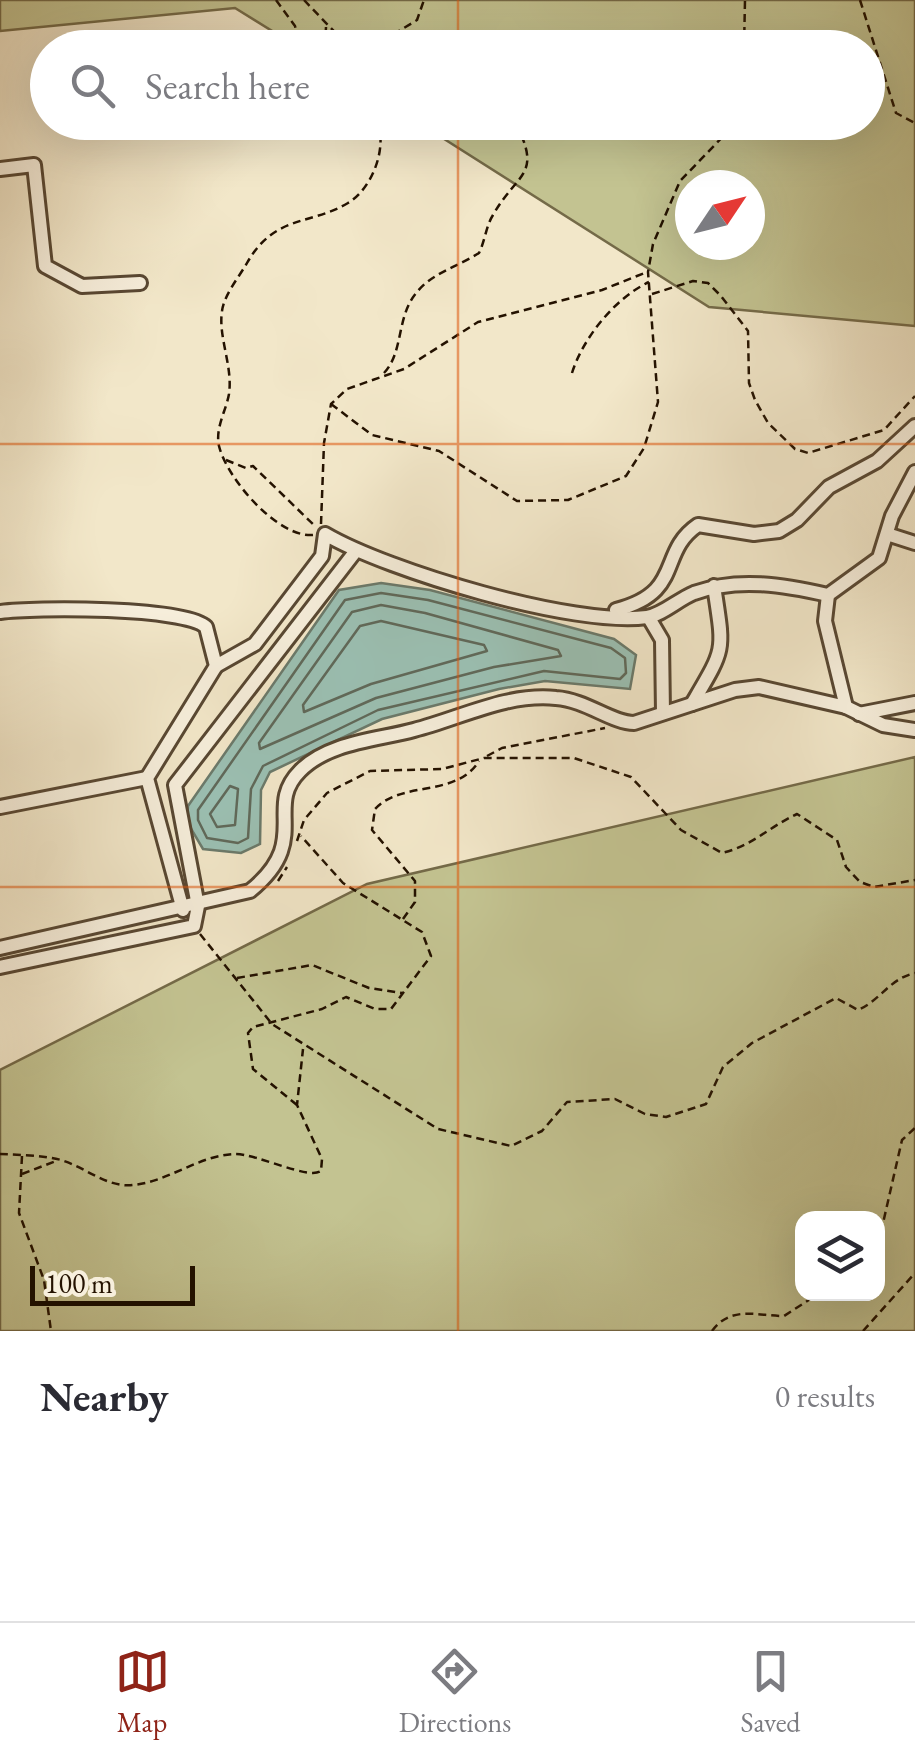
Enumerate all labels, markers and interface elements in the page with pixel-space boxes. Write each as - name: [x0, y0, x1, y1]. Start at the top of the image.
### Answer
- search box: [30, 30, 885, 140]
- icon: search: [65, 58, 120, 113]
- text: Search here: [145, 61, 310, 110]
- north arrow: [675, 170, 765, 260]
- map controls: [795, 1211, 885, 1301]
- button: layers: [795, 1211, 885, 1301]
- scale bar: [30, 1261, 195, 1306]
- text: 100 m: [45, 1265, 113, 1301]
- text: Nearby: [40, 1369, 169, 1424]
- text: 0 results: [775, 1375, 875, 1417]
- tab: Map: [115, 1644, 170, 1740]
- tab: Directions: [399, 1644, 511, 1740]
- tab: Saved: [740, 1644, 800, 1740]

